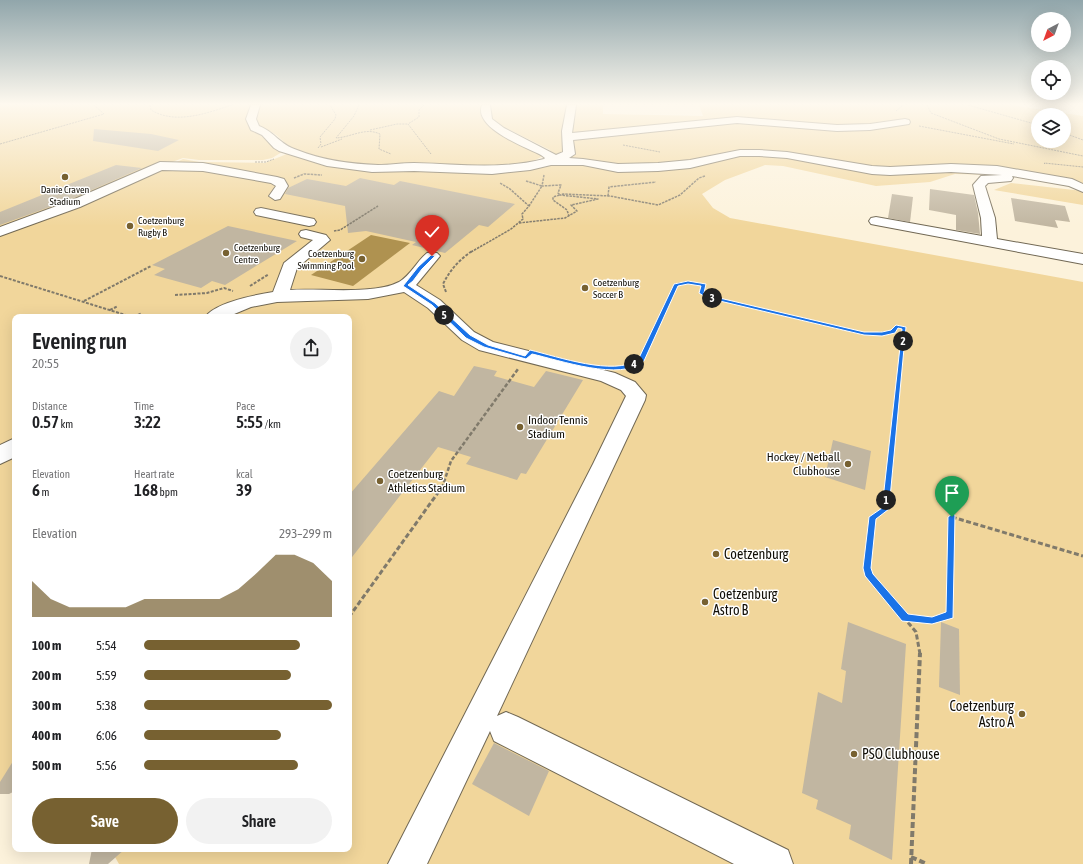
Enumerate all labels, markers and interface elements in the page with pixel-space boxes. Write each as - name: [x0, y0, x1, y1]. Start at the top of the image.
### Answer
- north arrow: [1031, 12, 1071, 52]
- map controls: [1031, 12, 1071, 148]
- button: locate: [1031, 60, 1071, 100]
- button: layers: [1031, 108, 1071, 148]
- marker: Danie Craven Stadium: [60, 172, 70, 182]
- place label: Danie Craven Stadium: [41, 184, 89, 207]
- place label: Coetzenburg Rugby B: [138, 215, 185, 238]
- pin: [415, 215, 449, 256]
- marker: Coetzenburg Rugby B: [125, 221, 135, 231]
- icon: check: [421, 221, 443, 243]
- place label: Coetzenburg Centre: [234, 242, 281, 265]
- marker: Coetzenburg Centre: [221, 248, 231, 258]
- place label: Coetzenburg Swimming Pool: [298, 248, 355, 271]
- marker: Coetzenburg Swimming Pool: [357, 254, 367, 264]
- place label: Coetzenburg Soccer B: [593, 277, 640, 300]
- marker: Coetzenburg Soccer B: [580, 283, 590, 293]
- pin: 3: [702, 288, 722, 308]
- text: 3: [709, 292, 715, 304]
- pin: 5: [434, 305, 454, 325]
- text: 5: [441, 309, 447, 321]
- button: share: [290, 327, 332, 369]
- text: Evening run: [32, 328, 127, 354]
- pin: 2: [893, 331, 913, 351]
- text: 2: [900, 335, 906, 347]
- pin: 4: [624, 354, 644, 374]
- text: 20:55: [32, 356, 59, 371]
- text: 4: [631, 358, 637, 370]
- text: Distance: [32, 400, 67, 412]
- text: Time: [134, 400, 154, 412]
- text: Pace: [236, 400, 255, 412]
- text: 0.57: [32, 412, 59, 432]
- text: 3:22: [134, 412, 161, 432]
- text: 5:55: [236, 412, 263, 432]
- place label: Indoor Tennis Stadium: [528, 413, 588, 441]
- text: km: [59, 418, 73, 430]
- text: /km: [263, 418, 281, 430]
- marker: Indoor Tennis Stadium: [515, 422, 525, 432]
- place label: Hockey / Netball Clubhouse: [767, 450, 841, 478]
- marker: Hockey / Netball Clubhouse: [843, 459, 853, 469]
- place label: Coetzenburg Athletics Stadium: [388, 467, 465, 495]
- text: Elevation: [32, 468, 70, 480]
- text: Heart rate: [134, 468, 175, 480]
- text: kcal: [236, 468, 253, 480]
- marker: Coetzenburg Athletics Stadium: [375, 476, 385, 486]
- pin: [935, 476, 969, 517]
- text: 6: [32, 480, 40, 500]
- text: 168: [134, 480, 158, 500]
- text: 39: [236, 480, 252, 500]
- icon: arrive: [941, 482, 963, 504]
- text: m: [40, 486, 49, 498]
- text: bpm: [158, 486, 178, 498]
- pin: 1: [876, 490, 896, 510]
- text: 1: [883, 494, 889, 506]
- text: Elevation: [32, 526, 77, 541]
- text: 293–299 m: [279, 526, 332, 541]
- place label: Coetzenburg: [724, 546, 788, 562]
- marker: Coetzenburg: [711, 549, 721, 559]
- place label: Coetzenburg Astro B: [713, 586, 777, 618]
- marker: Coetzenburg Astro B: [700, 597, 710, 607]
- text: 100 m: [32, 638, 61, 653]
- text: 5:54: [96, 638, 117, 653]
- text: 200 m: [32, 668, 61, 683]
- text: 5:59: [96, 668, 117, 683]
- text: 300 m: [32, 698, 61, 713]
- text: 5:38: [96, 698, 117, 713]
- place label: Coetzenburg Astro A: [950, 698, 1014, 730]
- marker: Coetzenburg Astro A: [1017, 709, 1027, 719]
- text: 400 m: [32, 728, 61, 743]
- text: 6:06: [96, 728, 117, 743]
- place label: PSO Clubhouse: [862, 746, 940, 762]
- marker: PSO Clubhouse: [849, 749, 859, 759]
- text: 500 m: [32, 758, 61, 773]
- text: 5:56: [96, 758, 117, 773]
- button: Save: [32, 798, 178, 844]
- button: Share: [186, 798, 332, 844]

